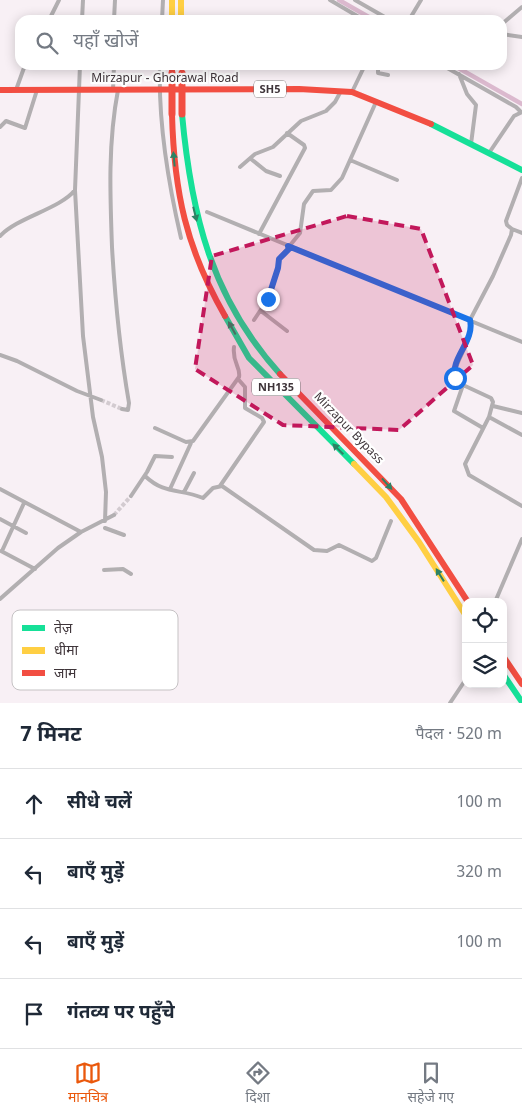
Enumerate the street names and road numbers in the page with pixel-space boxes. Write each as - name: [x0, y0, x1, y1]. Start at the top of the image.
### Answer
- street label: Mirzapur - Ghorawal Road: [91, 71, 239, 87]
- road number: SH5: [254, 80, 286, 98]
- road number: NH135: [252, 378, 300, 396]
- street label: Mirzapur Bypass: [310, 389, 387, 468]

